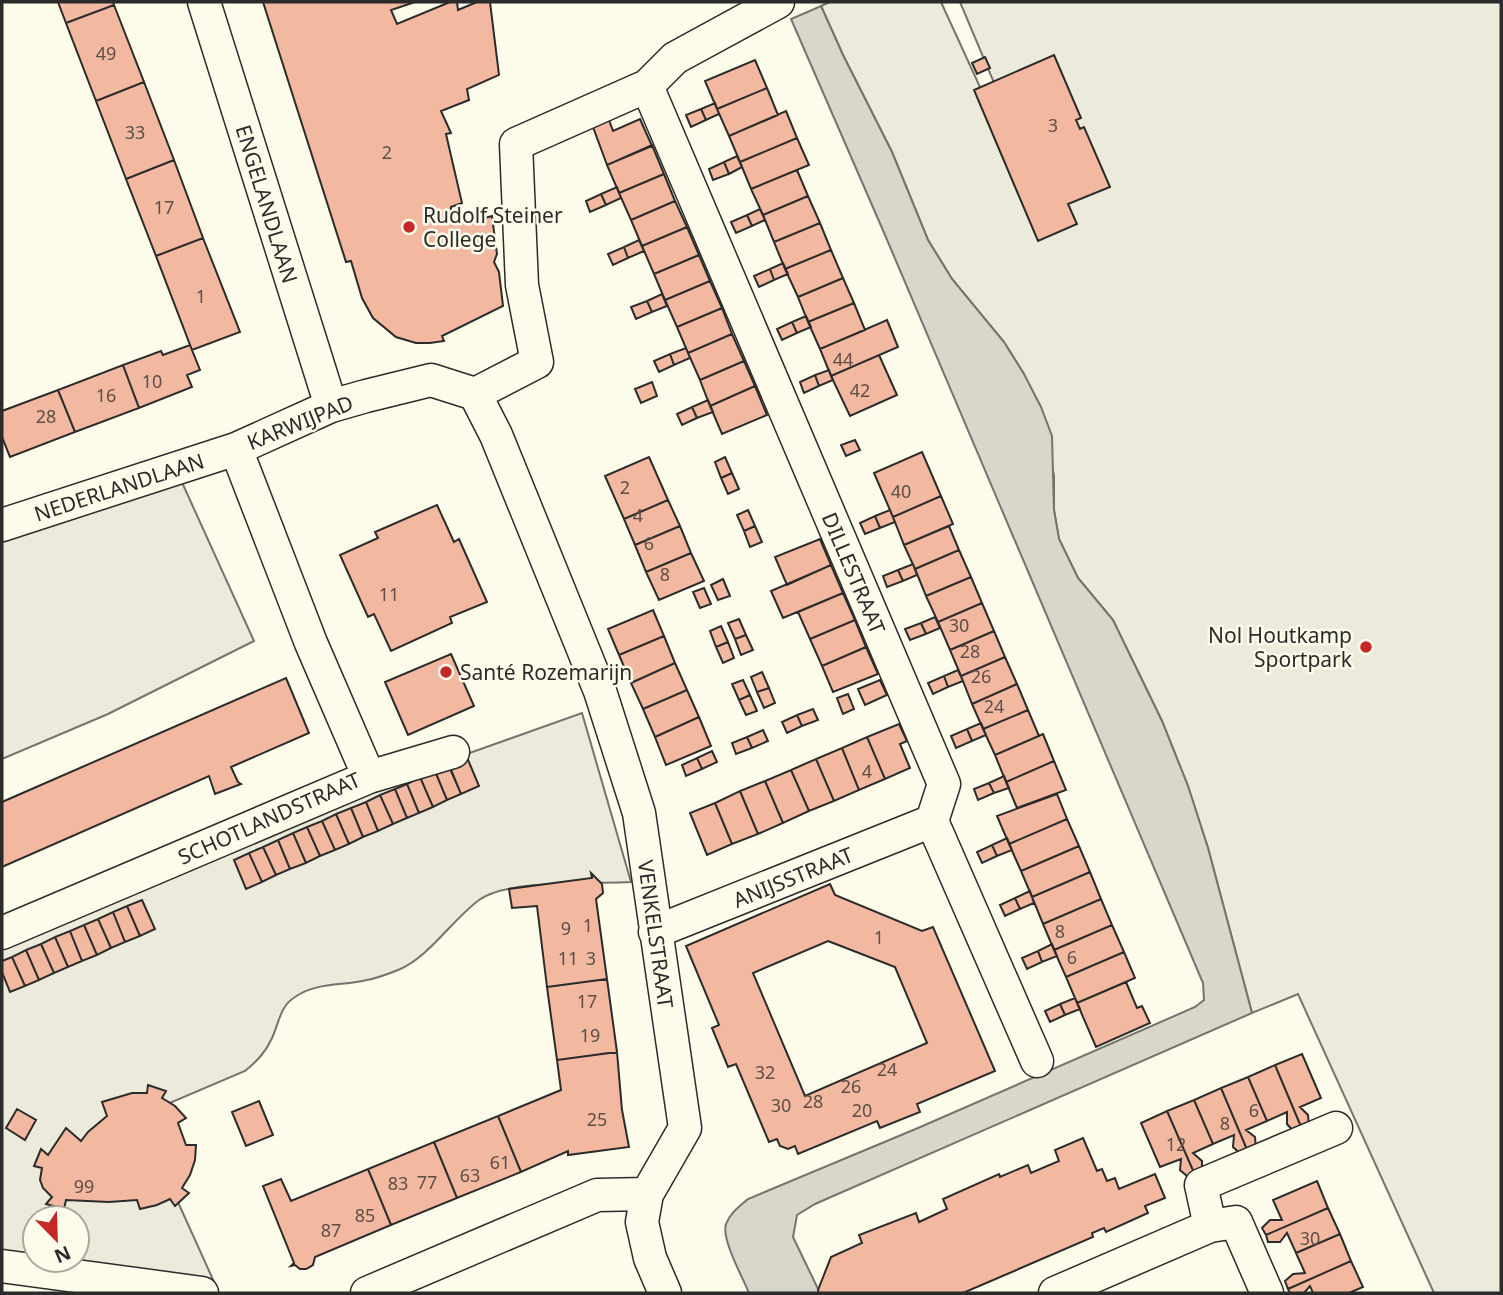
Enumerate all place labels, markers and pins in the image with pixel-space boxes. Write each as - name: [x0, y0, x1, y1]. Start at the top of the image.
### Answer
- place label: Rudolf Steiner College: [423, 201, 563, 253]
- marker: Rudolf Steiner College: [401, 219, 417, 235]
- place label: Nol Houtkamp Sportpark: [1208, 621, 1353, 673]
- marker: Nol Houtkamp Sportpark: [1358, 639, 1374, 655]
- place label: Santé Rozemarijn: [460, 658, 632, 686]
- marker: Santé Rozemarijn: [438, 664, 454, 680]

